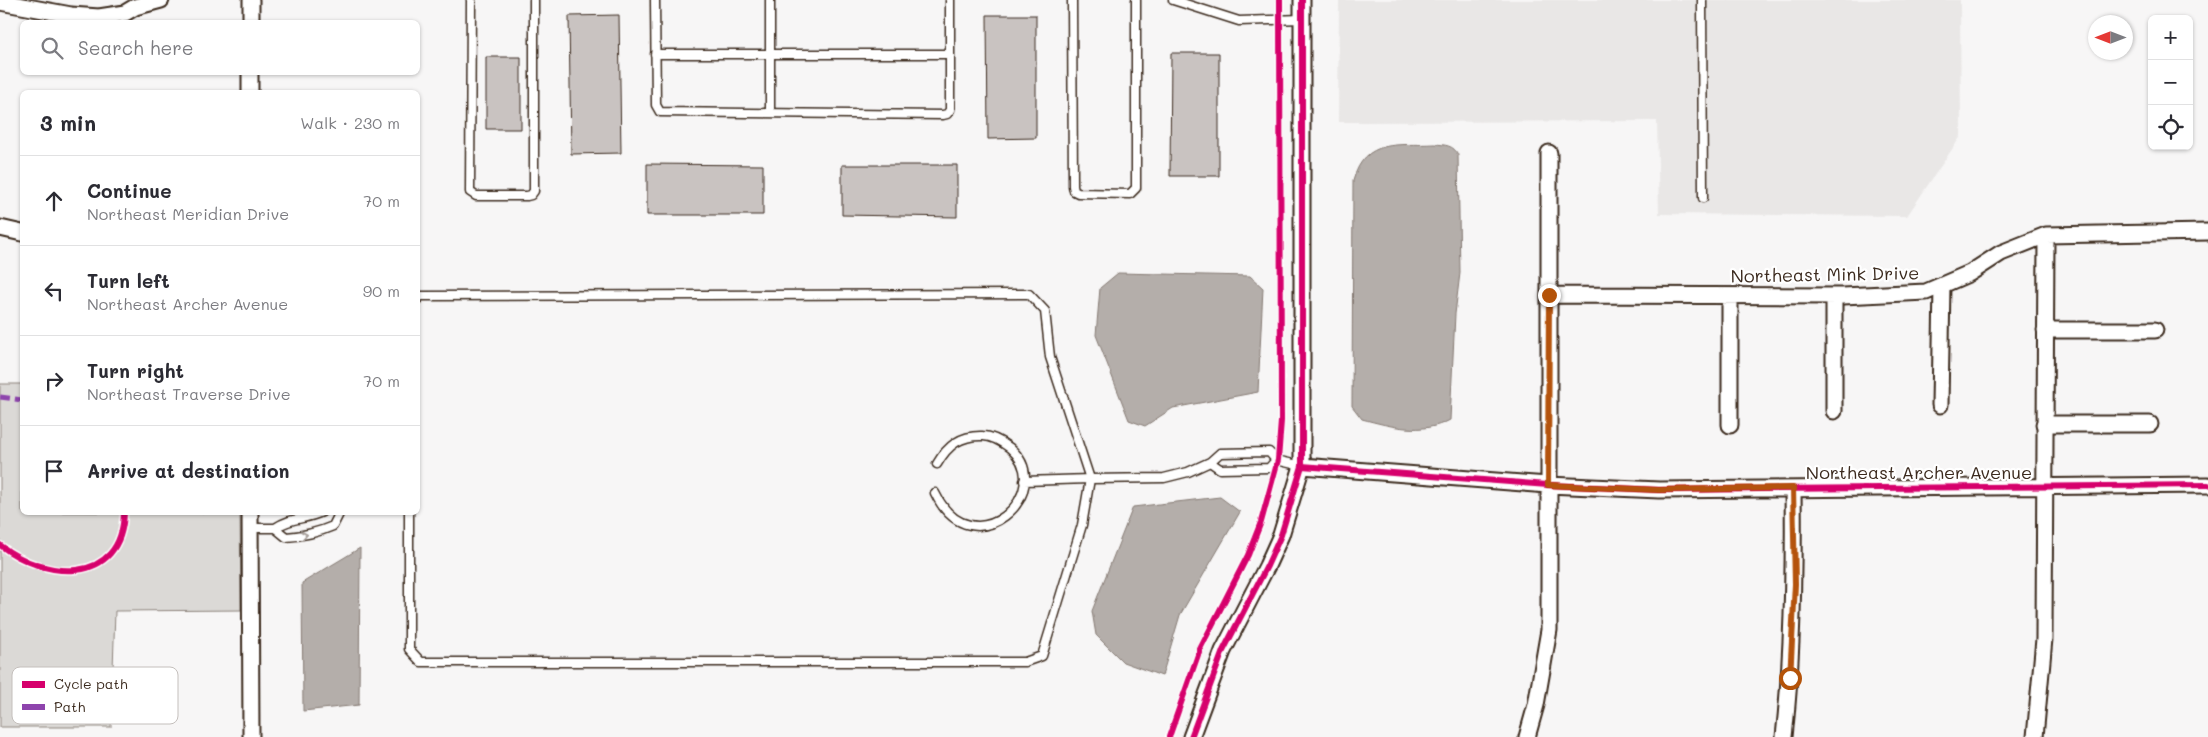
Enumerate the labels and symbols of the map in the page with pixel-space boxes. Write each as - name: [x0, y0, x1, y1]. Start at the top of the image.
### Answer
- north arrow: [2088, 15, 2133, 60]
- street label: Northeast Mink Drive: [1730, 260, 1919, 288]
- route end: [1538, 284, 1561, 307]
- street label: Northeast Archer Avenue: [1806, 460, 2032, 484]
- one-way arrow: [299, 530, 308, 540]
- legend: [12, 667, 178, 724]
- route start: [1779, 667, 1802, 690]
- text: Cycle path: [54, 674, 128, 693]
- text: Path: [54, 697, 85, 716]

